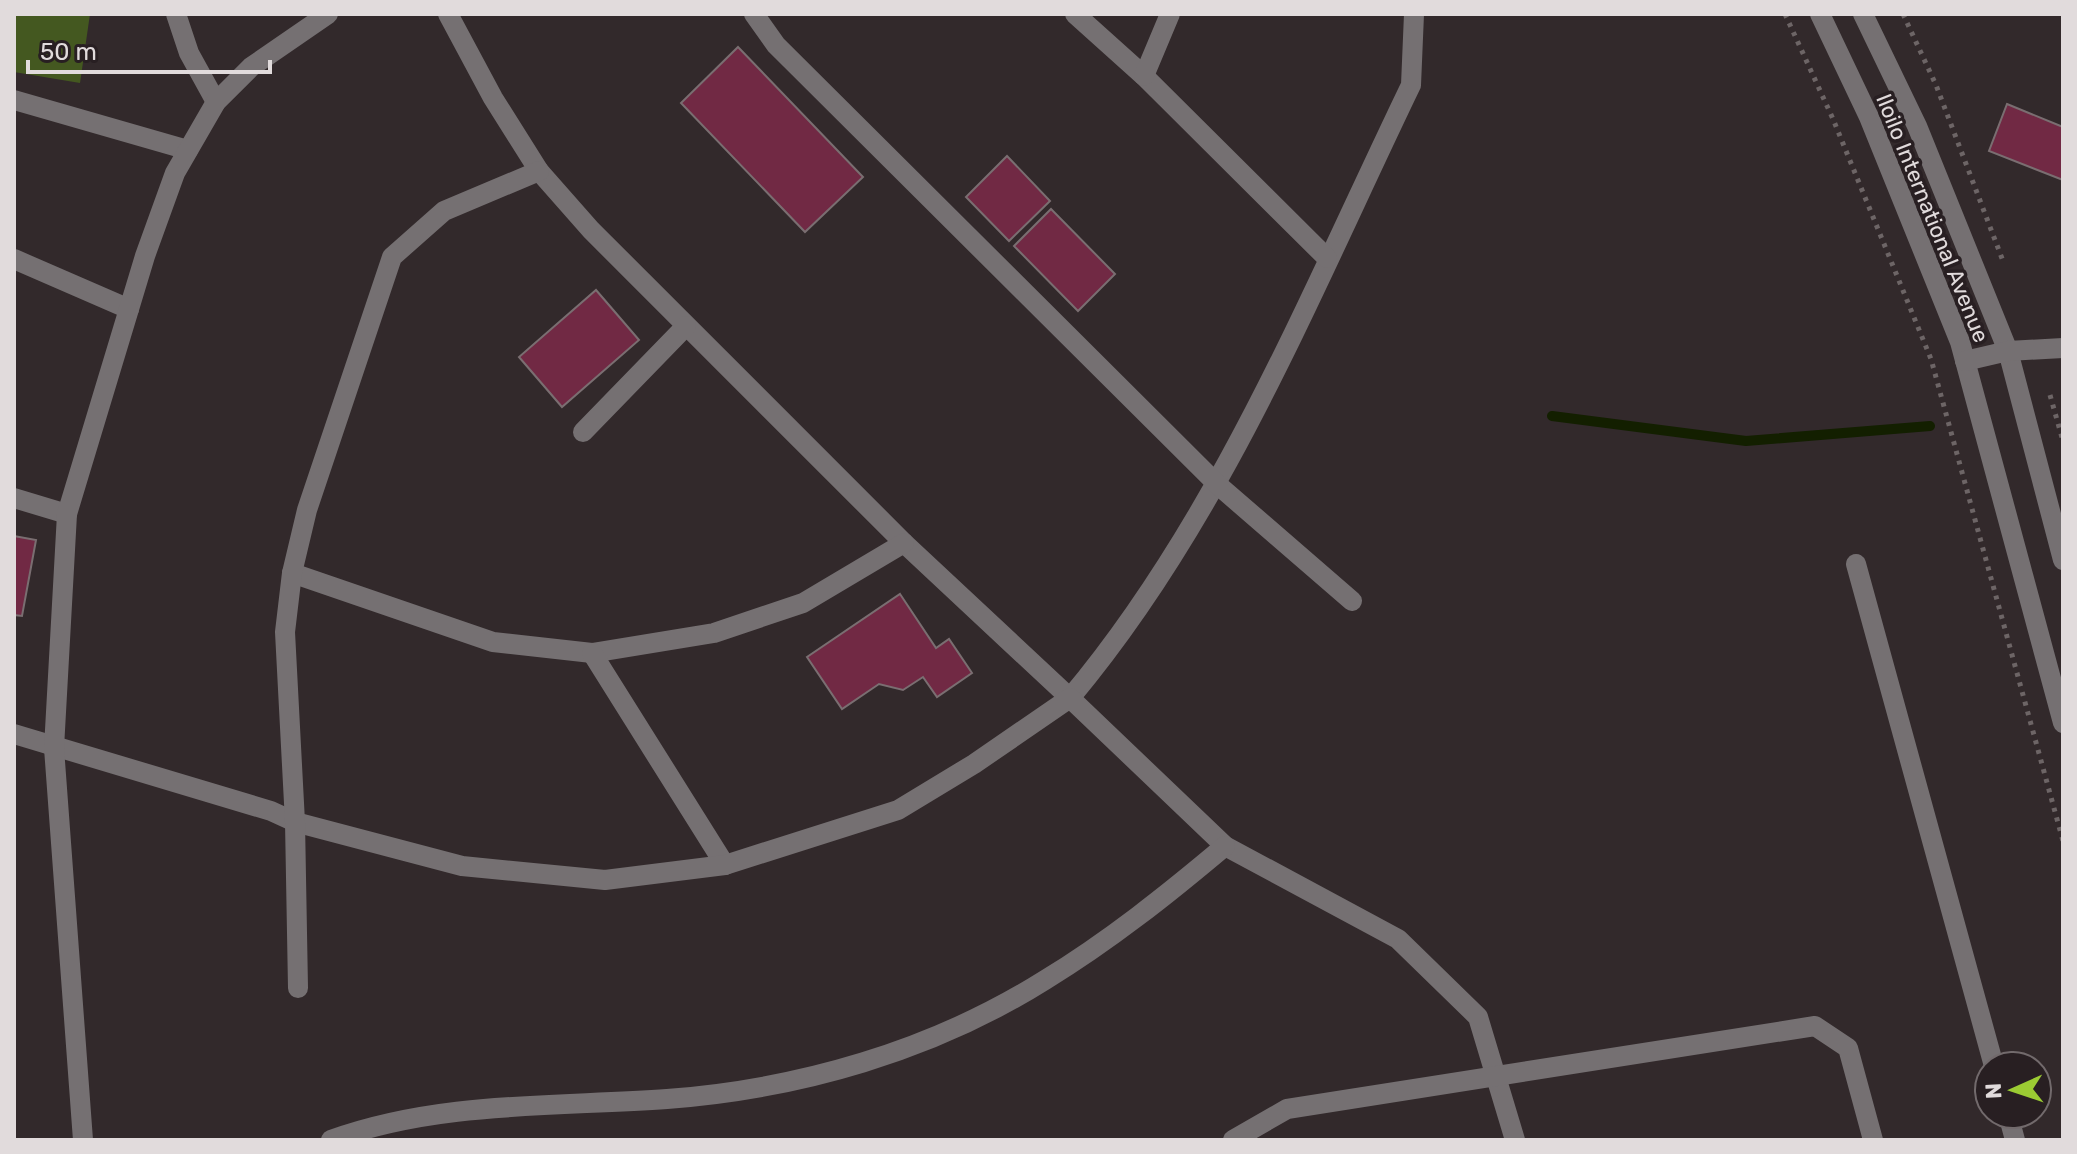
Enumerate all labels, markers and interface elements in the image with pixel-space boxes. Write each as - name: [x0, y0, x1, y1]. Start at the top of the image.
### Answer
- scale bar: [28, 24, 270, 74]
- text: 50 m: [40, 38, 97, 66]
- street label: Iloilo International Avenue: [1870, 90, 1995, 346]
- north arrow: [1973, 1050, 2053, 1130]
- text: N: [1980, 1082, 2007, 1100]

